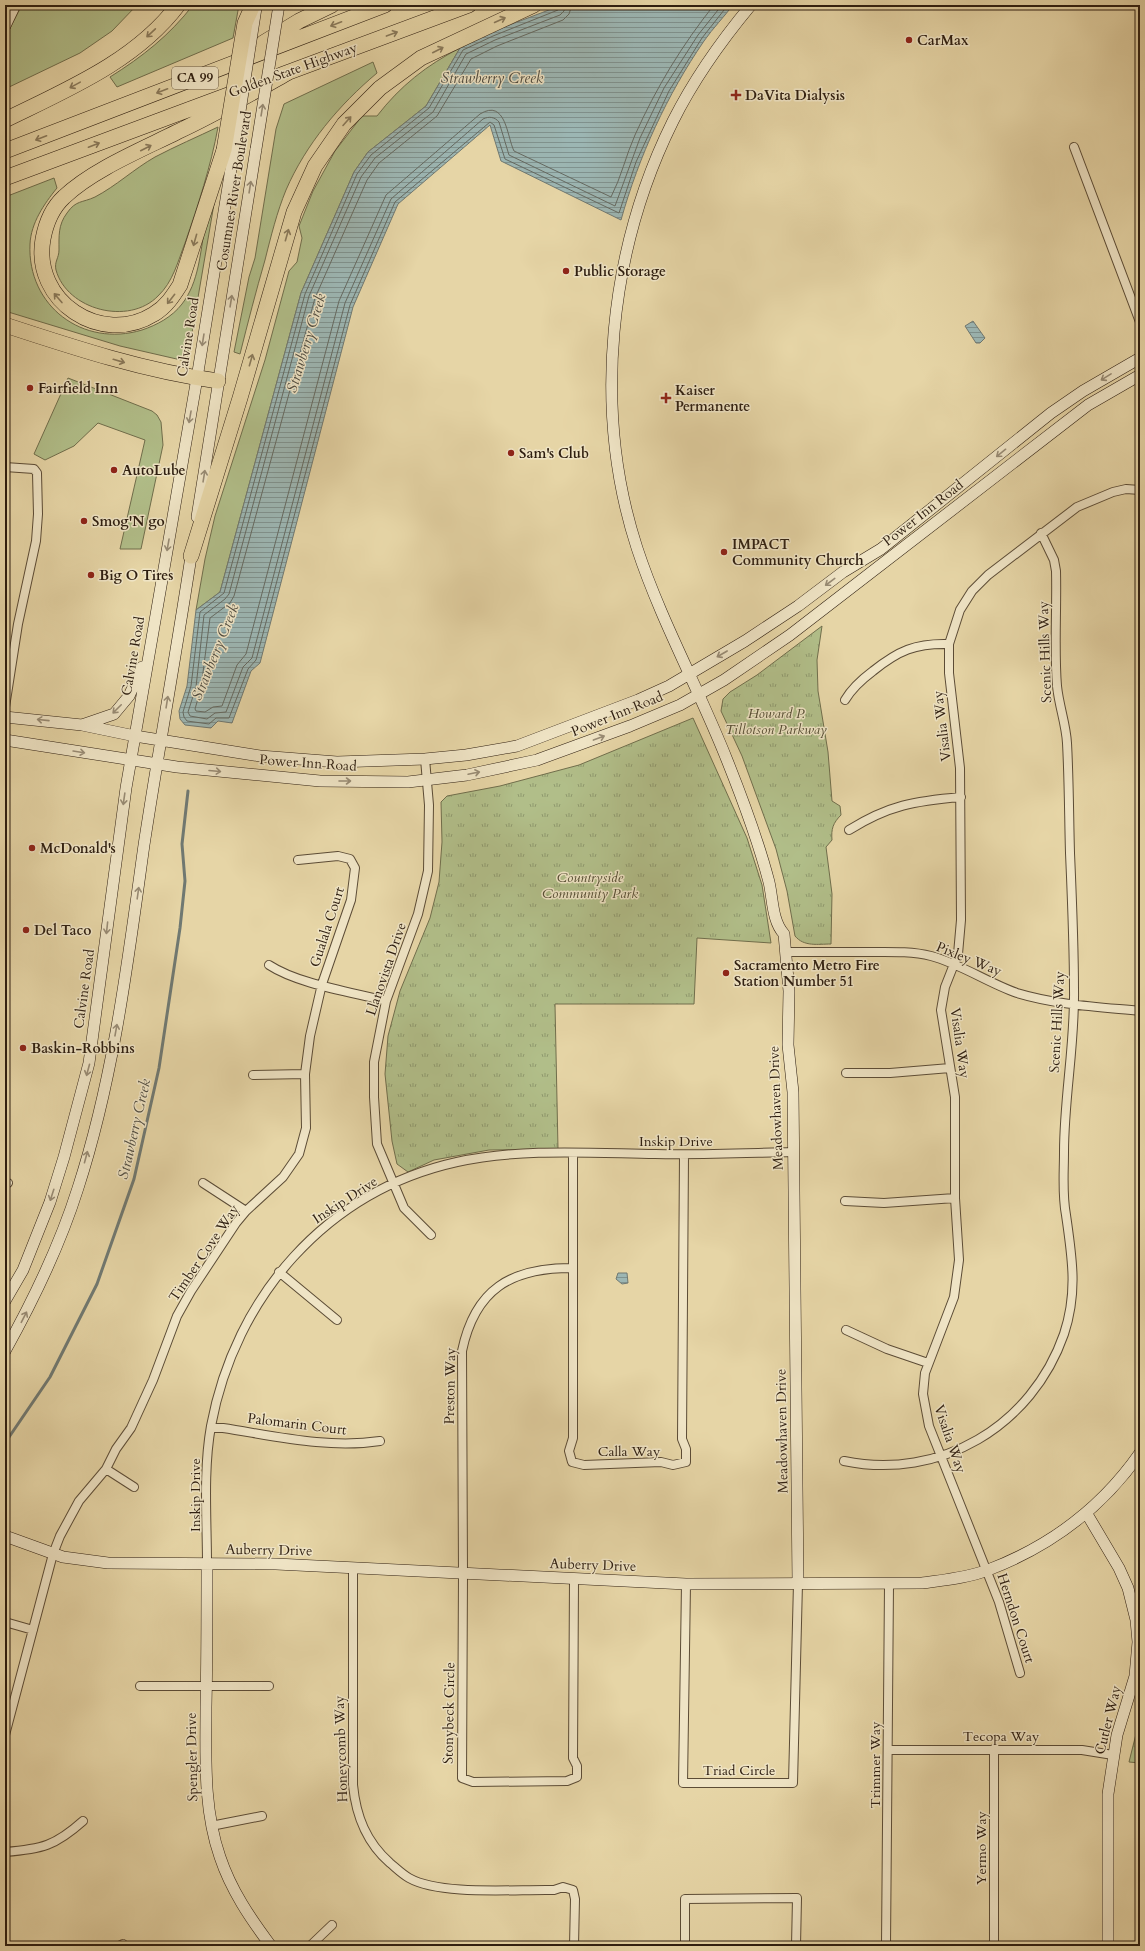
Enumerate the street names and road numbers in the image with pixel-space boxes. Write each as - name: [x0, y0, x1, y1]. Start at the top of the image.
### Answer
- street label: Golden State Highway: [226, 38, 361, 102]
- road number: CA 99: [172, 67, 218, 89]
- street label: Cosumnes River Boulevard: [212, 109, 256, 272]
- street label: Calvine Road: [172, 295, 204, 378]
- street label: Power Inn Road: [879, 475, 968, 551]
- street label: Scenic Hills Way: [1034, 600, 1056, 703]
- street label: Calvine Road: [117, 614, 149, 697]
- street label: Power Inn Road: [568, 687, 666, 741]
- street label: Visalia Way: [928, 689, 956, 762]
- street label: Power Inn Road: [259, 750, 358, 776]
- street label: Gualala Court: [305, 884, 349, 970]
- street label: Llanovista Drive: [361, 920, 411, 1018]
- street label: Pixley Way: [933, 937, 1005, 981]
- street label: Calvine Road: [69, 947, 99, 1030]
- street label: Scenic Hills Way: [1045, 970, 1069, 1073]
- street label: Visalia Way: [946, 1006, 974, 1080]
- street label: Meadowhaven Drive: [764, 1045, 788, 1171]
- street label: Inskip Drive: [639, 1132, 713, 1151]
- street label: Inskip Drive: [309, 1172, 381, 1228]
- street label: Timber Cove Way: [164, 1200, 244, 1305]
- street label: Preston Way: [440, 1347, 460, 1425]
- street label: Meadowhaven Drive: [771, 1369, 793, 1493]
- street label: Visalia Way: [929, 1402, 971, 1476]
- street label: Palomarin Court: [246, 1409, 348, 1440]
- street label: Calla Way: [598, 1442, 661, 1461]
- street label: Inskip Drive: [186, 1458, 205, 1532]
- street label: Auberry Drive: [225, 1540, 313, 1560]
- street label: Auberry Drive: [549, 1554, 637, 1576]
- street label: Herndon Court: [993, 1571, 1040, 1666]
- street label: Stonybeck Circle: [439, 1662, 459, 1764]
- street label: Cutler Way: [1090, 1683, 1126, 1757]
- street label: Honeycomb Way: [330, 1695, 352, 1803]
- street label: Spengler Drive: [182, 1712, 202, 1802]
- street label: Trimmer Way: [866, 1721, 885, 1809]
- street label: Tecopa Way: [963, 1727, 1040, 1746]
- street label: Triad Circle: [703, 1761, 775, 1780]
- street label: Yermo Way: [972, 1810, 991, 1885]

